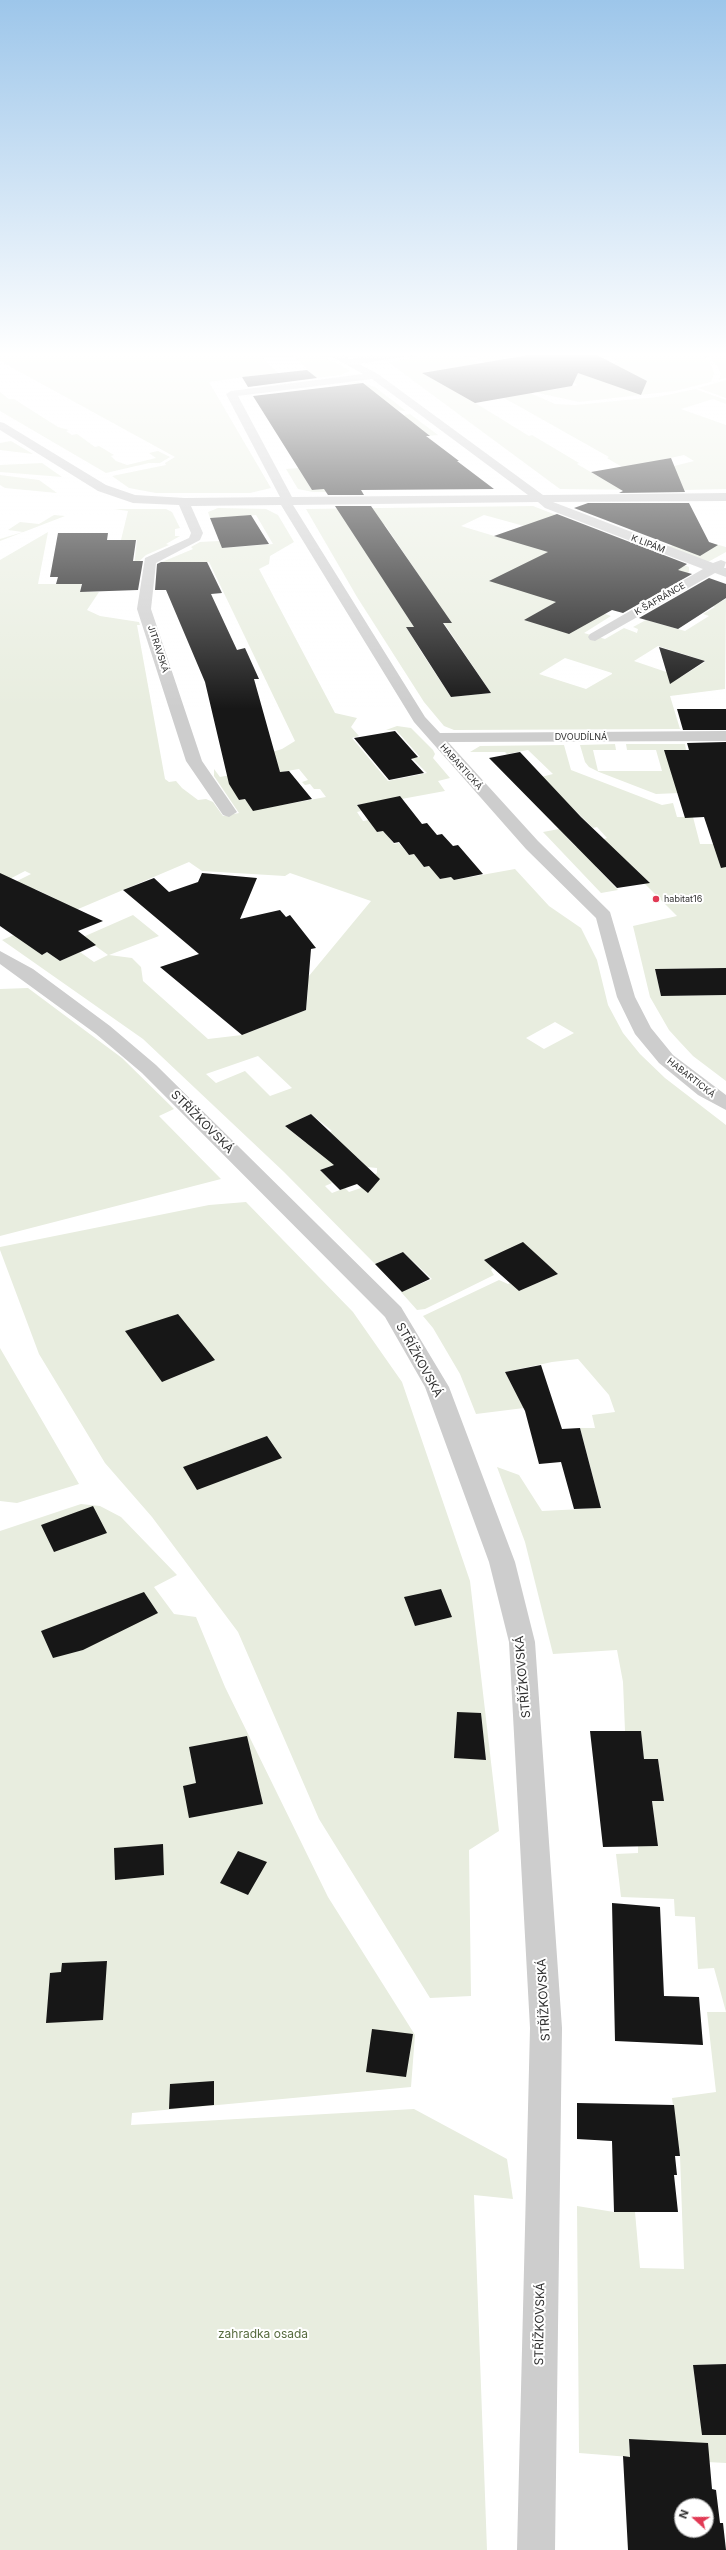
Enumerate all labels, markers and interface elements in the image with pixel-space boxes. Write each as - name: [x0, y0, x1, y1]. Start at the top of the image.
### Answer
- street label: K LIPÁM: [629, 533, 667, 555]
- street label: K ŠAFRÁNCE: [633, 580, 687, 618]
- street label: JITRAVSKÁ: [145, 624, 171, 674]
- street label: DVOUDÍLNÁ: [555, 732, 607, 742]
- street label: HABARTICKÁ: [438, 742, 484, 792]
- marker: habitat16: [651, 894, 661, 904]
- place label: habitat16: [664, 894, 702, 904]
- street label: HABARTICKÁ: [665, 1056, 717, 1100]
- street label: STŘÍŽKOVSKÁ: [168, 1088, 236, 1156]
- street label: STŘÍŽKOVSKÁ: [393, 1320, 445, 1400]
- street label: STŘÍŽKOVSKÁ: [512, 1635, 534, 1719]
- street label: STŘÍŽKOVSKÁ: [535, 1958, 553, 2042]
- street label: STŘÍŽKOVSKÁ: [532, 2283, 548, 2365]
- park label: zahradka osada: [218, 2327, 308, 2341]
- north arrow: [674, 2498, 714, 2538]
- text: N: [676, 2508, 692, 2520]

